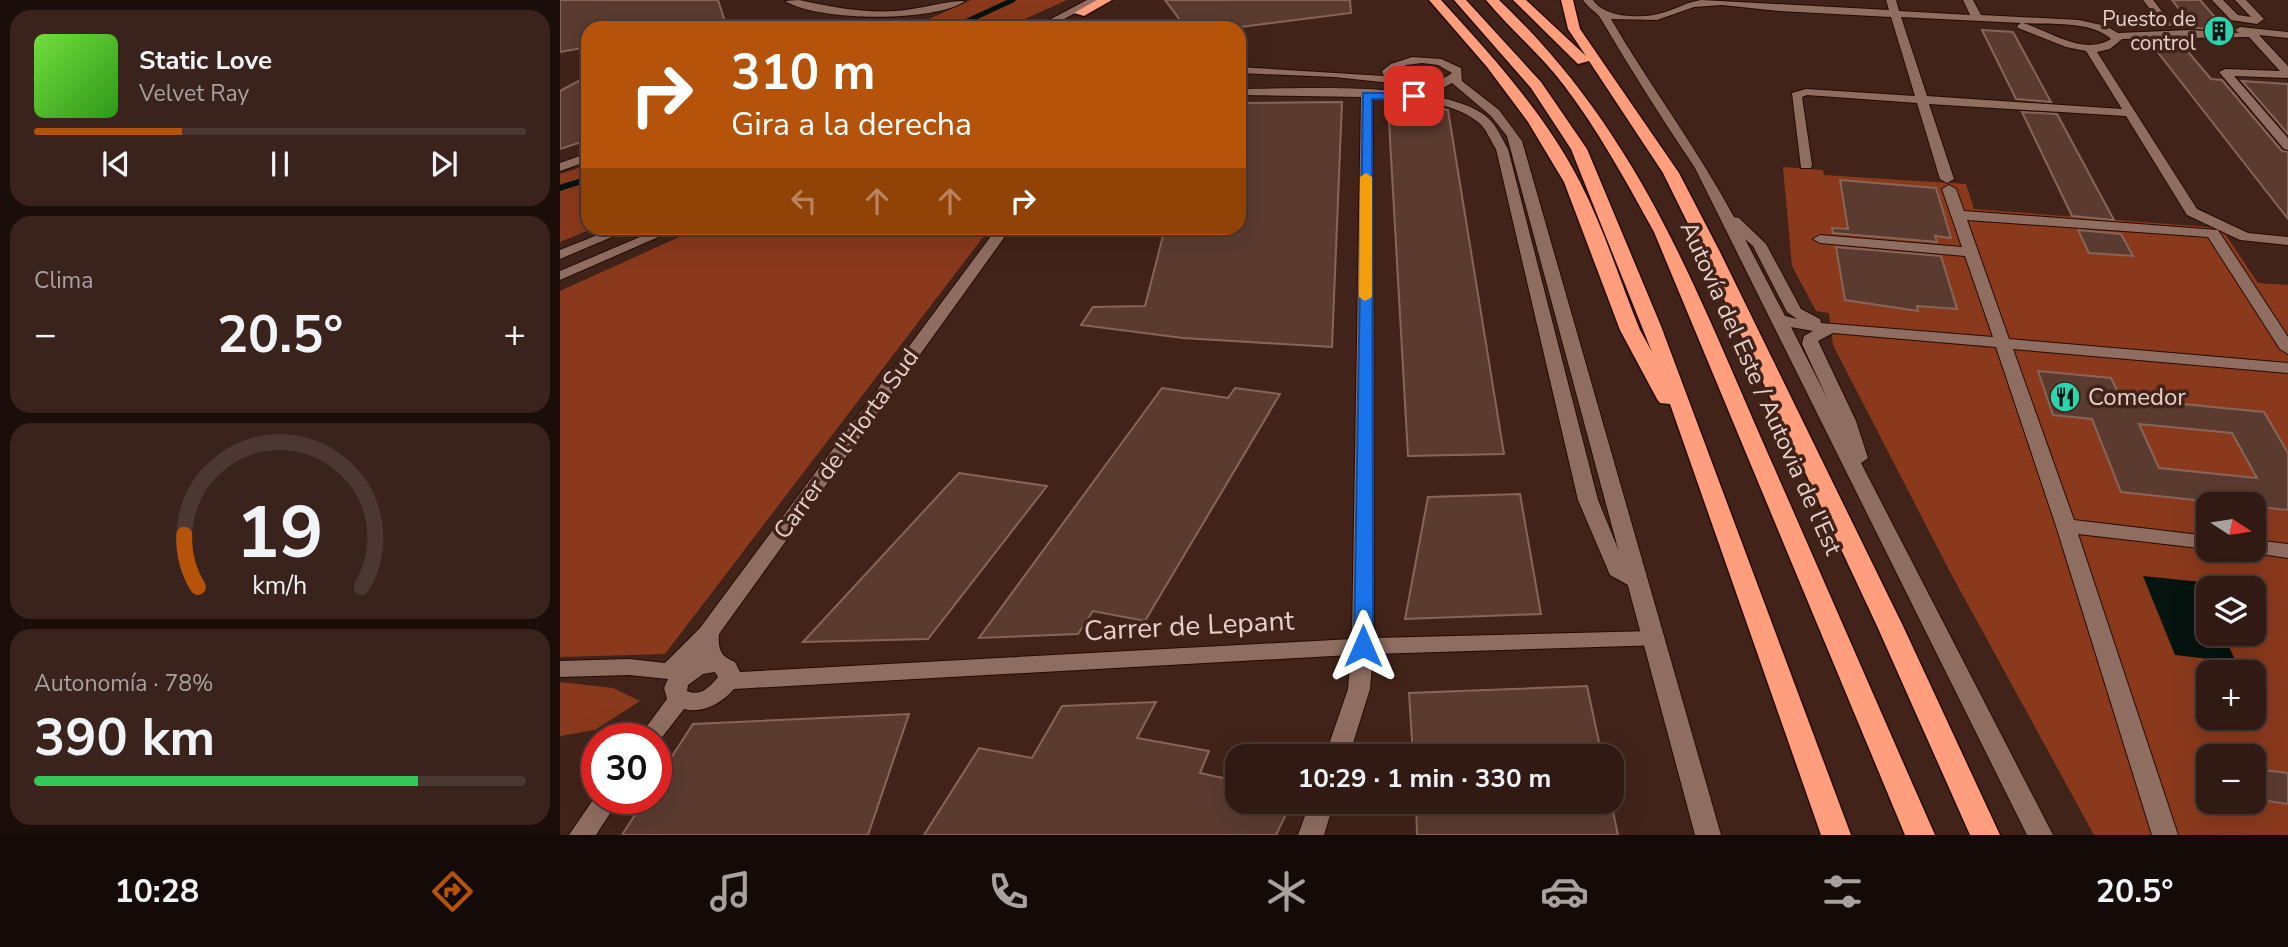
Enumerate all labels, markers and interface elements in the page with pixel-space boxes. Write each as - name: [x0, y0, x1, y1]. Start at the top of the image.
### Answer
- place label: Puesto de control: [2102, 5, 2197, 57]
- building icon: Puesto de control: [2202, 14, 2236, 48]
- text: 310 m: [731, 39, 875, 106]
- text: Static Love: [139, 43, 272, 78]
- icon: right: [616, 49, 707, 140]
- pin: [1384, 66, 1444, 126]
- icon: arrive: [1395, 77, 1433, 115]
- text: Velvet Ray: [139, 78, 249, 109]
- text: Gira a la derecha: [731, 103, 972, 146]
- icon: previous: [97, 145, 135, 183]
- icon: pause: [261, 145, 299, 183]
- icon: next: [425, 145, 463, 183]
- icon: left: [785, 182, 823, 220]
- icon: ahead: [858, 182, 896, 220]
- icon: ahead: [931, 182, 969, 220]
- icon: right: [1004, 182, 1042, 220]
- street label: Autovía del Este / Autovia de l'Est: [1673, 216, 1849, 560]
- text: Clima: [34, 265, 94, 296]
- text: 20.5°: [217, 299, 343, 370]
- text: −: [34, 309, 57, 360]
- text: +: [503, 309, 526, 360]
- street label: Carrer de l'Horta Sud: [766, 342, 926, 546]
- restaurant icon: Comedor: [2048, 380, 2082, 414]
- place label: Comedor: [2088, 381, 2186, 413]
- text: 19: [236, 483, 324, 583]
- north arrow: [2196, 492, 2266, 562]
- map controls: [2196, 492, 2266, 814]
- text: km/h: [252, 568, 308, 602]
- button: layers: [2196, 576, 2266, 646]
- street label: Carrer de Lepant: [1083, 602, 1295, 650]
- position arrow: [1326, 609, 1400, 683]
- button: +: [2196, 660, 2266, 730]
- text: Autonomía · 78%: [34, 668, 214, 699]
- text: 390 km: [34, 702, 215, 773]
- speed limit sign: 30: [581, 723, 672, 814]
- button: −: [2196, 744, 2266, 814]
- text: 10:29 · 1 min · 330 m: [1298, 761, 1551, 796]
- icon: directions: [428, 867, 477, 916]
- icon: music: [706, 867, 755, 916]
- icon: phone: [984, 867, 1033, 916]
- icon: climate: [1262, 867, 1311, 916]
- icon: car: [1540, 867, 1589, 916]
- icon: filters: [1818, 867, 1867, 916]
- text: 10:28: [114, 870, 199, 913]
- text: 20.5°: [2096, 870, 2173, 913]

